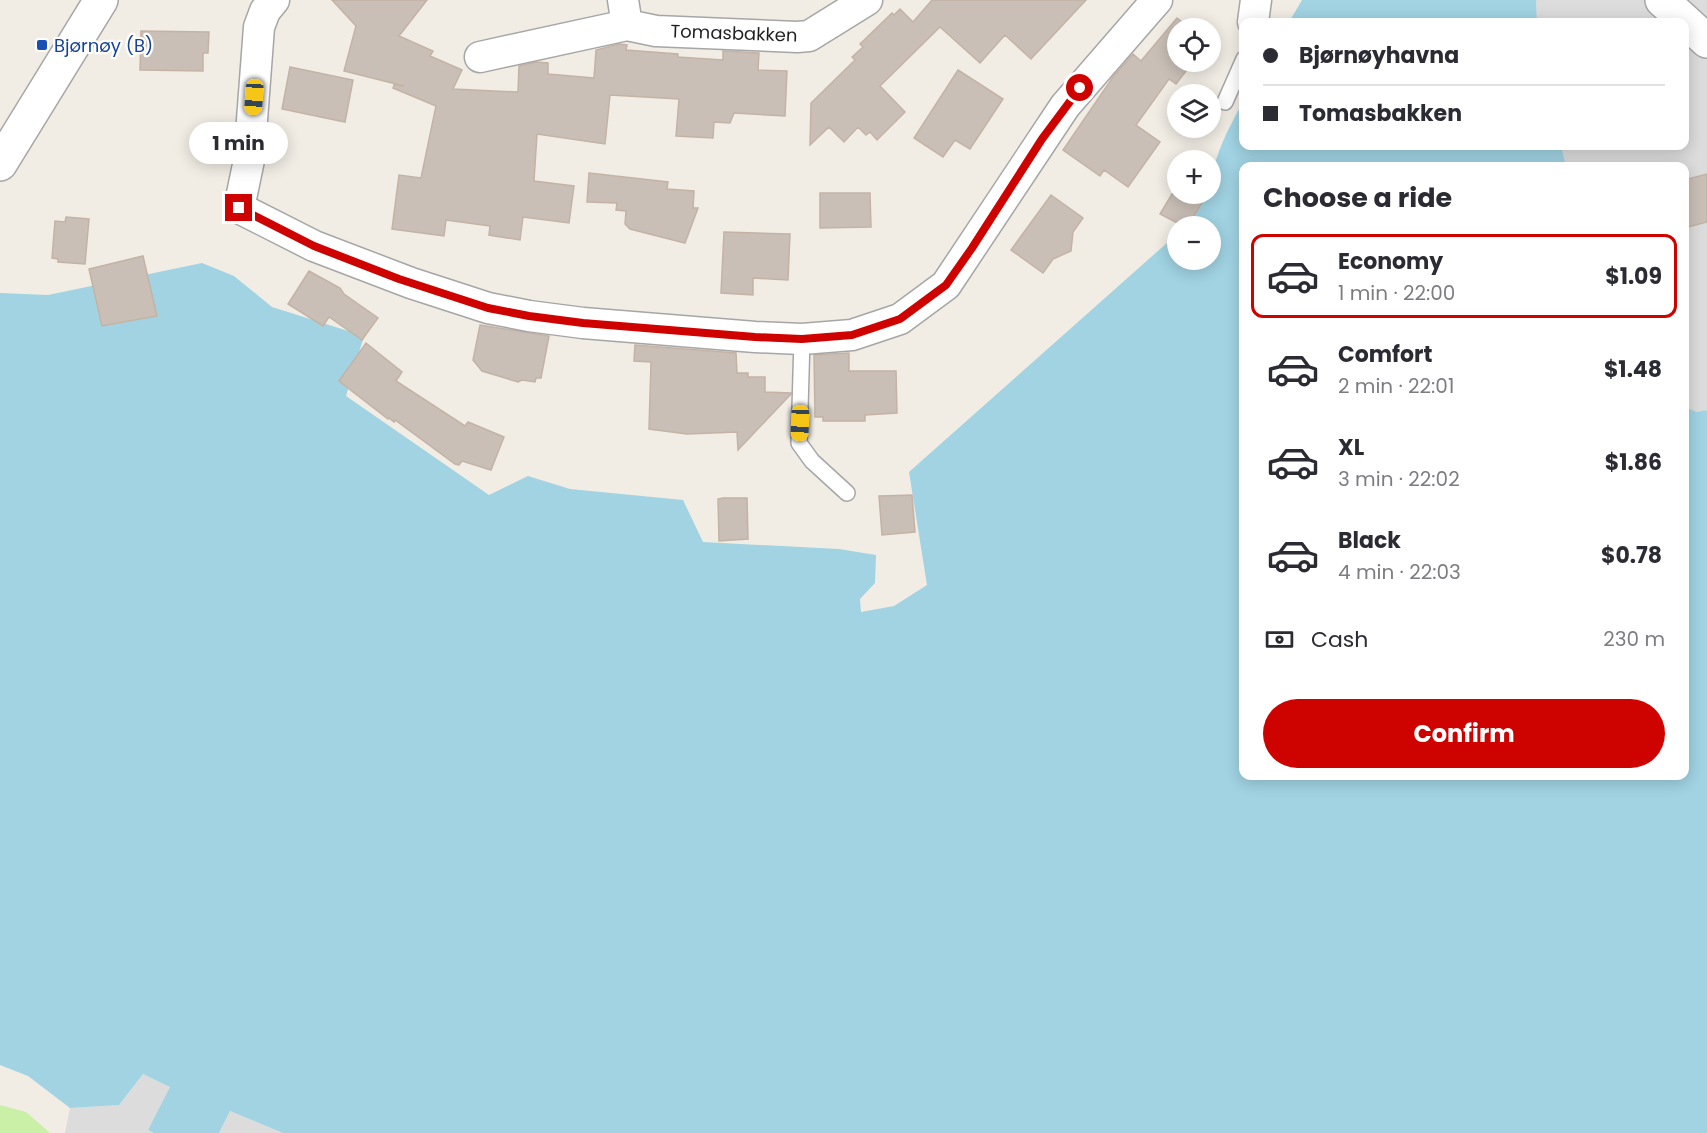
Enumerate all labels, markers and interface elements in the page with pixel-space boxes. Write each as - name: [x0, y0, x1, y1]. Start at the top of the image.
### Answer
- street label: Tomasbakken: [670, 18, 798, 48]
- map controls: [1167, 18, 1221, 270]
- button: locate: [1167, 18, 1221, 72]
- place label: Bjørnøy (B): [54, 33, 153, 58]
- marker: Bjørnøy (B): [35, 38, 49, 52]
- text: Bjørnøyhavna: [1299, 40, 1459, 71]
- route start: [1066, 74, 1093, 101]
- car: [244, 78, 264, 116]
- button: layers: [1167, 84, 1221, 138]
- text: Tomasbakken: [1299, 98, 1462, 129]
- callout: 1 min: [190, 121, 288, 163]
- text: 1 min: [212, 129, 265, 157]
- button: +: [1167, 150, 1221, 204]
- text: Choose a ride: [1263, 179, 1452, 216]
- route end: [225, 194, 252, 221]
- button: −: [1167, 216, 1221, 270]
- text: Economy: [1338, 246, 1443, 277]
- icon: car: [1266, 249, 1320, 303]
- text: $1.09: [1605, 261, 1662, 292]
- text: 1 min · 22:00: [1338, 279, 1455, 307]
- text: Comfort: [1338, 339, 1432, 370]
- icon: car: [1266, 342, 1320, 396]
- text: $1.48: [1604, 354, 1662, 385]
- text: 2 min · 22:01: [1338, 372, 1454, 400]
- car: [790, 405, 810, 441]
- text: XL: [1338, 432, 1364, 463]
- icon: car: [1266, 435, 1320, 489]
- text: $1.86: [1605, 447, 1662, 478]
- text: 3 min · 22:02: [1338, 465, 1460, 493]
- text: Black: [1338, 525, 1401, 556]
- icon: car: [1266, 528, 1320, 582]
- text: $0.78: [1601, 540, 1662, 571]
- text: 4 min · 22:03: [1338, 558, 1461, 586]
- icon: cash: [1263, 623, 1296, 656]
- text: Cash: [1311, 624, 1368, 655]
- text: 230 m: [1603, 625, 1665, 653]
- button: Confirm: [1263, 699, 1665, 768]

